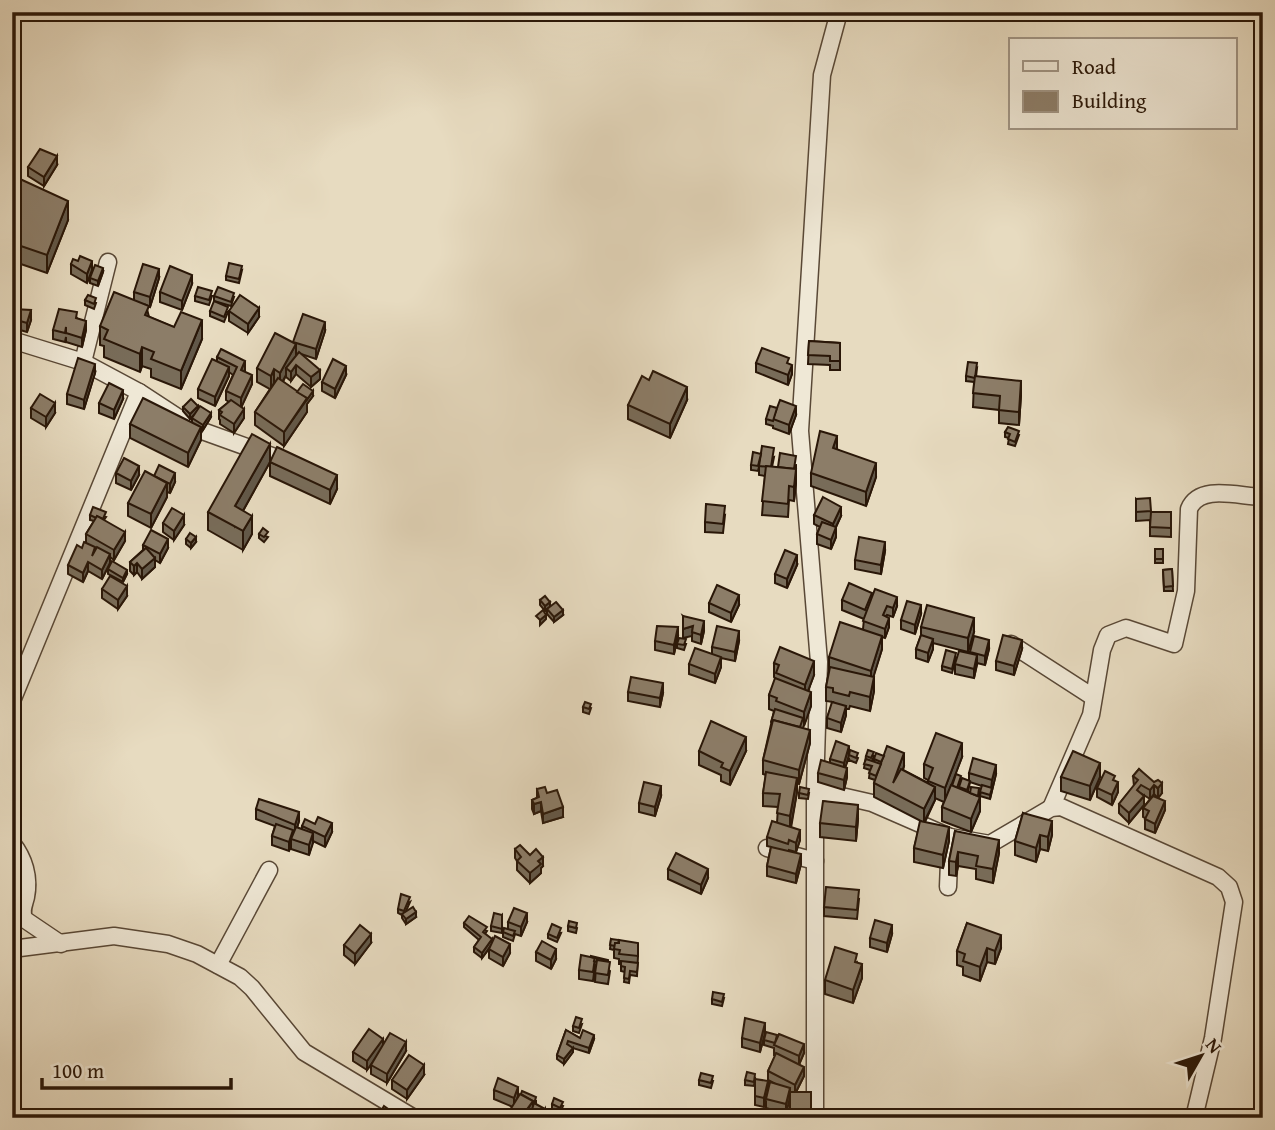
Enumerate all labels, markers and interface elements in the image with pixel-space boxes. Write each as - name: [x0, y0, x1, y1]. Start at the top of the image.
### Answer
- legend: [1009, 38, 1236, 130]
- text: Road: [1072, 51, 1117, 82]
- text: Building: [1072, 85, 1147, 116]
- north arrow: [1166, 1021, 1236, 1092]
- text: N: [1199, 1032, 1229, 1059]
- scale bar: [42, 1046, 231, 1090]
- text: 100 m: [52, 1055, 104, 1086]

